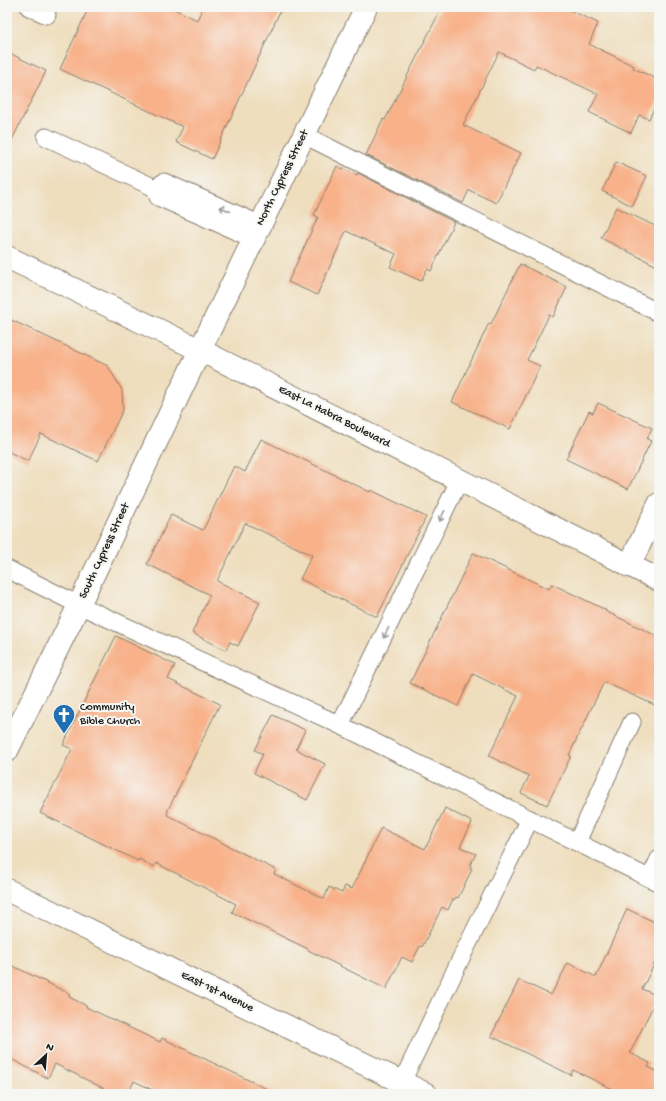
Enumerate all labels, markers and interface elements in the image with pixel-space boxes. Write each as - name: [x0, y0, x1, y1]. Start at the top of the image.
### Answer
- street label: North Cypress Street: [254, 127, 313, 228]
- one-way arrow: [219, 205, 231, 212]
- street label: East La Habra Boulevard: [276, 383, 393, 452]
- street label: South Cypress Street: [77, 500, 134, 601]
- one-way arrow: [438, 509, 445, 521]
- one-way arrow: [381, 626, 389, 638]
- place label: Community Bible Church: [79, 701, 141, 729]
- church icon: Community Bible Church: [51, 702, 77, 735]
- street label: East 1st Avenue: [178, 968, 256, 1016]
- north arrow: [26, 1035, 66, 1075]
- text: N: [44, 1041, 55, 1055]

